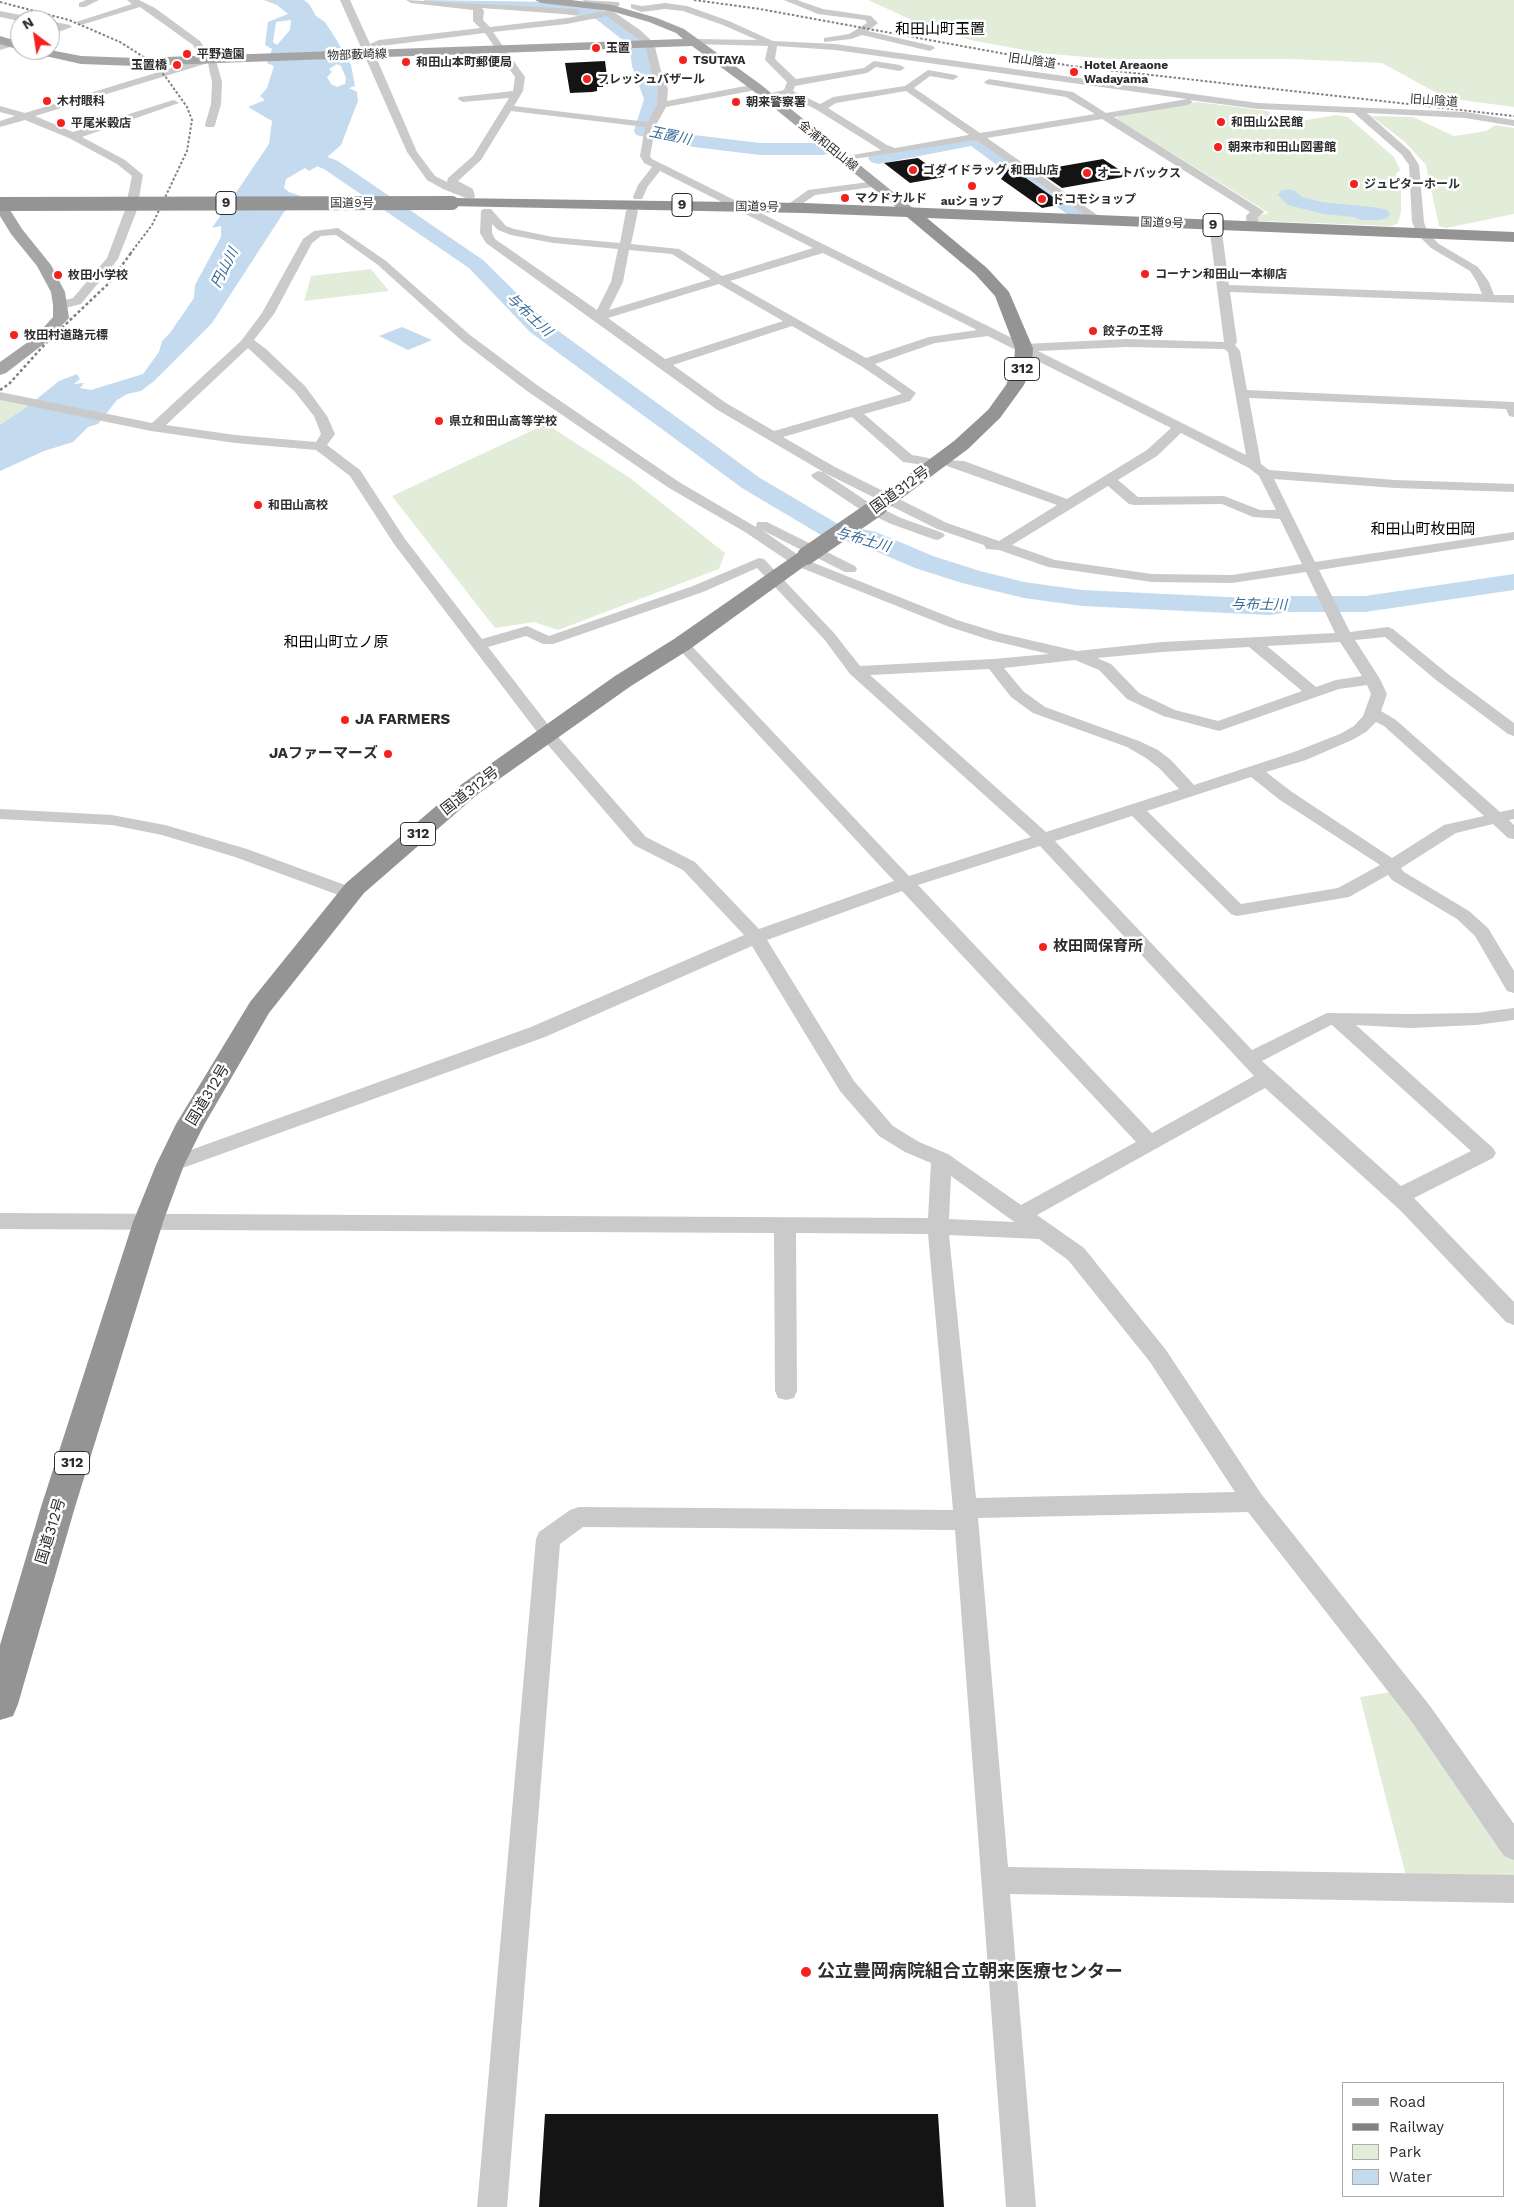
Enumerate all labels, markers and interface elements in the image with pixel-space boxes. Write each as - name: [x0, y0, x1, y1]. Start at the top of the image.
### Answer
- north arrow: [10, 10, 60, 60]
- text: N: [19, 13, 36, 33]
- district label: 和田山町玉置: [895, 21, 985, 39]
- place label: 玉置: [606, 41, 630, 55]
- marker: 玉置: [590, 42, 602, 54]
- place label: 平野造園: [197, 47, 245, 61]
- street label: 物部藪崎線: [327, 47, 387, 63]
- marker: 平野造園: [181, 48, 193, 60]
- street label: 旧山陰道: [1007, 51, 1057, 71]
- place label: TSUTAYA: [693, 53, 745, 67]
- marker: TSUTAYA: [677, 54, 689, 66]
- place label: 和田山本町郵便局: [416, 55, 512, 69]
- marker: 和田山本町郵便局: [400, 56, 412, 68]
- place label: 玉置橋: [131, 58, 167, 72]
- place label: Hotel Areaone Wadayama: [1084, 58, 1168, 86]
- marker: 玉置橋: [171, 59, 183, 71]
- marker: Hotel Areaone Wadayama: [1068, 66, 1080, 78]
- place label: フレッシュバザール: [597, 72, 705, 86]
- marker: フレッシュバザール: [581, 73, 593, 85]
- street label: 旧山陰道: [1410, 92, 1458, 110]
- place label: 木村眼科: [57, 94, 105, 108]
- marker: 木村眼科: [41, 95, 53, 107]
- place label: 朝来警察署: [746, 95, 806, 109]
- marker: 朝来警察署: [730, 96, 742, 108]
- place label: 和田山公民館: [1231, 115, 1303, 129]
- place label: 平尾米穀店: [71, 116, 131, 130]
- marker: 和田山公民館: [1215, 116, 1227, 128]
- marker: 平尾米穀店: [55, 117, 67, 129]
- street label: 金浦和田山線: [795, 118, 861, 174]
- water label: 玉置川: [648, 123, 692, 149]
- place label: 朝来市和田山図書館: [1228, 140, 1336, 154]
- marker: 朝来市和田山図書館: [1212, 141, 1224, 153]
- place label: ゴダイドラッグ 和田山店: [923, 163, 1058, 177]
- marker: ゴダイドラッグ 和田山店: [907, 164, 919, 176]
- place label: オートバックス: [1097, 166, 1181, 180]
- marker: オートバックス: [1081, 167, 1093, 179]
- place label: ジュピターホール: [1364, 177, 1460, 191]
- marker: ジュピターホール: [1348, 178, 1360, 190]
- marker: auショップ: [966, 180, 978, 192]
- place label: マクドナルド: [855, 191, 927, 205]
- road number: 9: [216, 192, 236, 214]
- marker: マクドナルド: [839, 192, 851, 204]
- place label: ドコモショップ: [1052, 192, 1136, 206]
- marker: ドコモショップ: [1036, 193, 1048, 205]
- road number: 9: [672, 194, 692, 216]
- place label: auショップ: [941, 194, 1003, 208]
- street label: 国道9号: [330, 196, 374, 210]
- street label: 国道9号: [735, 199, 779, 215]
- road number: 9: [1203, 214, 1223, 236]
- street label: 国道9号: [1140, 215, 1184, 231]
- water label: 円山川: [208, 245, 242, 291]
- place label: コーナン和田山一本柳店: [1155, 267, 1287, 281]
- place label: 枚田小学校: [68, 268, 128, 282]
- marker: コーナン和田山一本柳店: [1139, 268, 1151, 280]
- marker: 枚田小学校: [52, 269, 64, 281]
- water label: 与布土川: [503, 290, 555, 340]
- place label: 餃子の王将: [1103, 324, 1163, 338]
- marker: 餃子の王将: [1087, 325, 1099, 337]
- place label: 牧田村道路元標: [24, 328, 108, 342]
- marker: 牧田村道路元標: [8, 329, 20, 341]
- road number: 312: [1004, 358, 1040, 380]
- place label: 県立和田山高等学校: [449, 414, 557, 428]
- marker: 県立和田山高等学校: [433, 415, 445, 427]
- street label: 国道312号: [867, 463, 933, 517]
- place label: 和田山高校: [268, 498, 328, 512]
- marker: 和田山高校: [252, 499, 264, 511]
- district label: 和田山町枚田岡: [1371, 521, 1475, 539]
- water label: 与布土川: [834, 524, 892, 556]
- water label: 与布土川: [1231, 596, 1287, 614]
- district label: 和田山町立ノ原: [284, 634, 388, 652]
- place label: JA FARMERS: [355, 711, 450, 729]
- marker: JA FARMERS: [339, 714, 351, 726]
- place label: JAファーマーズ: [269, 745, 378, 763]
- marker: JAファーマーズ: [382, 748, 394, 760]
- street label: 国道312号: [438, 763, 502, 819]
- road number: 312: [400, 822, 436, 846]
- place label: 枚田岡保育所: [1053, 938, 1143, 956]
- marker: 枚田岡保育所: [1037, 941, 1049, 953]
- street label: 国道312号: [183, 1061, 233, 1129]
- road number: 312: [54, 1452, 90, 1475]
- street label: 国道312号: [32, 1496, 70, 1566]
- place label: 公立豊岡病院組合立朝来医療センター: [817, 1961, 1123, 1983]
- marker: 公立豊岡病院組合立朝来医療センター: [799, 1965, 813, 1979]
- legend: [1342, 2082, 1504, 2197]
- text: Road: [1389, 2093, 1426, 2111]
- text: Railway: [1389, 2118, 1444, 2136]
- text: Park: [1389, 2143, 1421, 2161]
- text: Water: [1389, 2168, 1432, 2186]

